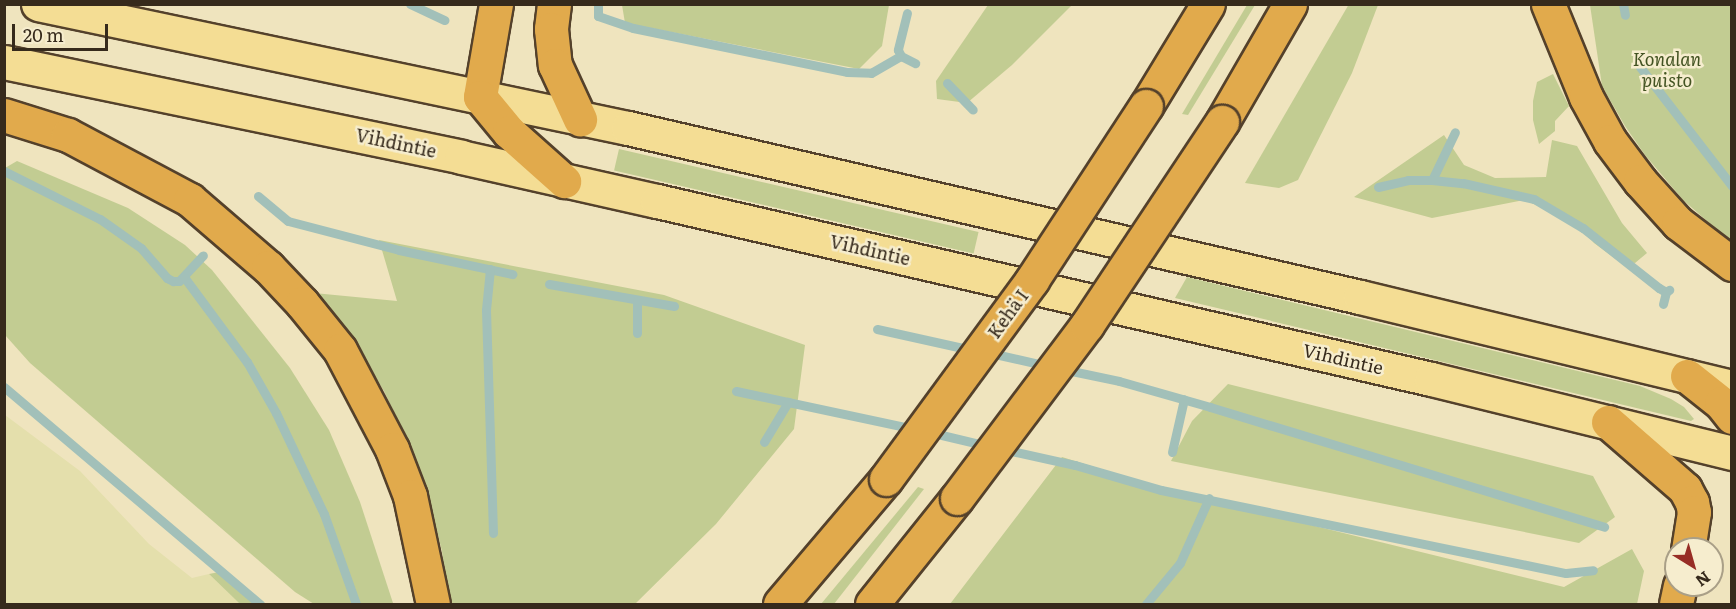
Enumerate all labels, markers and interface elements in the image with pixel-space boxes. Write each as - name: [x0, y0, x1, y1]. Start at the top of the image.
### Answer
- scale bar: [15, 12, 111, 50]
- text: 20 m: [23, 21, 64, 48]
- park label: Konalan puisto: [1633, 49, 1701, 92]
- street label: Vihdintie: [354, 124, 438, 162]
- street label: Vihdintie: [828, 230, 912, 270]
- street label: Kehä I: [983, 285, 1033, 343]
- street label: Vihdintie: [1301, 339, 1385, 379]
- north arrow: [1664, 537, 1724, 597]
- text: N: [1691, 566, 1716, 593]

